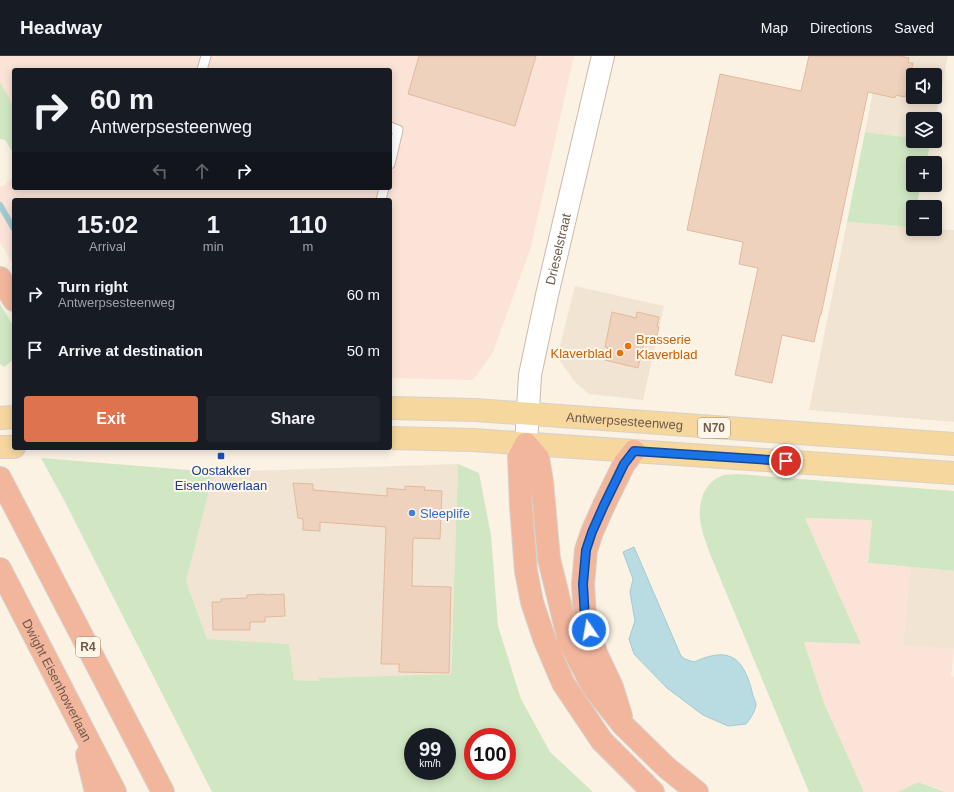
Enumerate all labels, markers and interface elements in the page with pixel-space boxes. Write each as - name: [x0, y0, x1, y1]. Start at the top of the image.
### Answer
- text: Headway: [20, 17, 102, 38]
- text: Map: [761, 20, 788, 36]
- text: Directions: [810, 20, 872, 36]
- text: Saved: [894, 20, 934, 36]
- map controls: [906, 68, 942, 236]
- button: sound: [906, 68, 942, 104]
- icon: right: [24, 84, 76, 136]
- text: 60 m: [90, 84, 154, 115]
- button: layers: [906, 112, 942, 148]
- text: Antwerpsesteenweg: [90, 117, 252, 137]
- button: +: [906, 156, 942, 192]
- icon: left: [149, 160, 171, 182]
- icon: ahead: [191, 160, 213, 182]
- icon: right: [233, 160, 255, 182]
- button: −: [906, 200, 942, 236]
- text: 15:02: [77, 211, 138, 238]
- text: 1: [207, 211, 220, 238]
- text: 110: [289, 211, 327, 238]
- street label: Drieselstraat: [543, 212, 574, 287]
- text: Arrival: [89, 239, 126, 254]
- text: min: [203, 239, 224, 254]
- text: m: [302, 239, 313, 254]
- text: Turn right: [58, 278, 128, 295]
- icon: right: [24, 283, 46, 305]
- text: 60 m: [347, 286, 380, 303]
- text: Antwerpsesteenweg: [58, 295, 175, 310]
- place label: Brasserie Klaverblad: [636, 332, 697, 362]
- icon: arrive: [24, 339, 46, 361]
- marker: Brasserie Klaverblad: [623, 341, 633, 351]
- text: Arrive at destination: [58, 342, 203, 359]
- text: 50 m: [347, 342, 380, 359]
- place label: Klaverblad: [551, 346, 612, 361]
- marker: Klaverblad: [615, 348, 625, 358]
- button: Exit: [24, 396, 198, 442]
- button: Share: [206, 396, 380, 442]
- street label: Antwerpsesteenweg: [566, 409, 684, 433]
- road number: N70: [698, 418, 730, 438]
- pin: [769, 444, 803, 478]
- icon: arrive: [775, 450, 797, 472]
- marker: Oostakker Eisenhowerlaan: [216, 451, 226, 461]
- place label: Oostakker Eisenhowerlaan: [175, 463, 267, 493]
- place label: Sleeplife: [420, 506, 470, 521]
- marker: Sleeplife: [407, 508, 417, 518]
- position arrow: [568, 609, 610, 651]
- street label: Dwight Eisenhowerlaan: [19, 616, 95, 744]
- road number: R4: [76, 637, 100, 657]
- speed limit sign: 100: [464, 728, 516, 780]
- text: 99: [419, 738, 441, 760]
- text: km/h: [419, 758, 441, 769]

